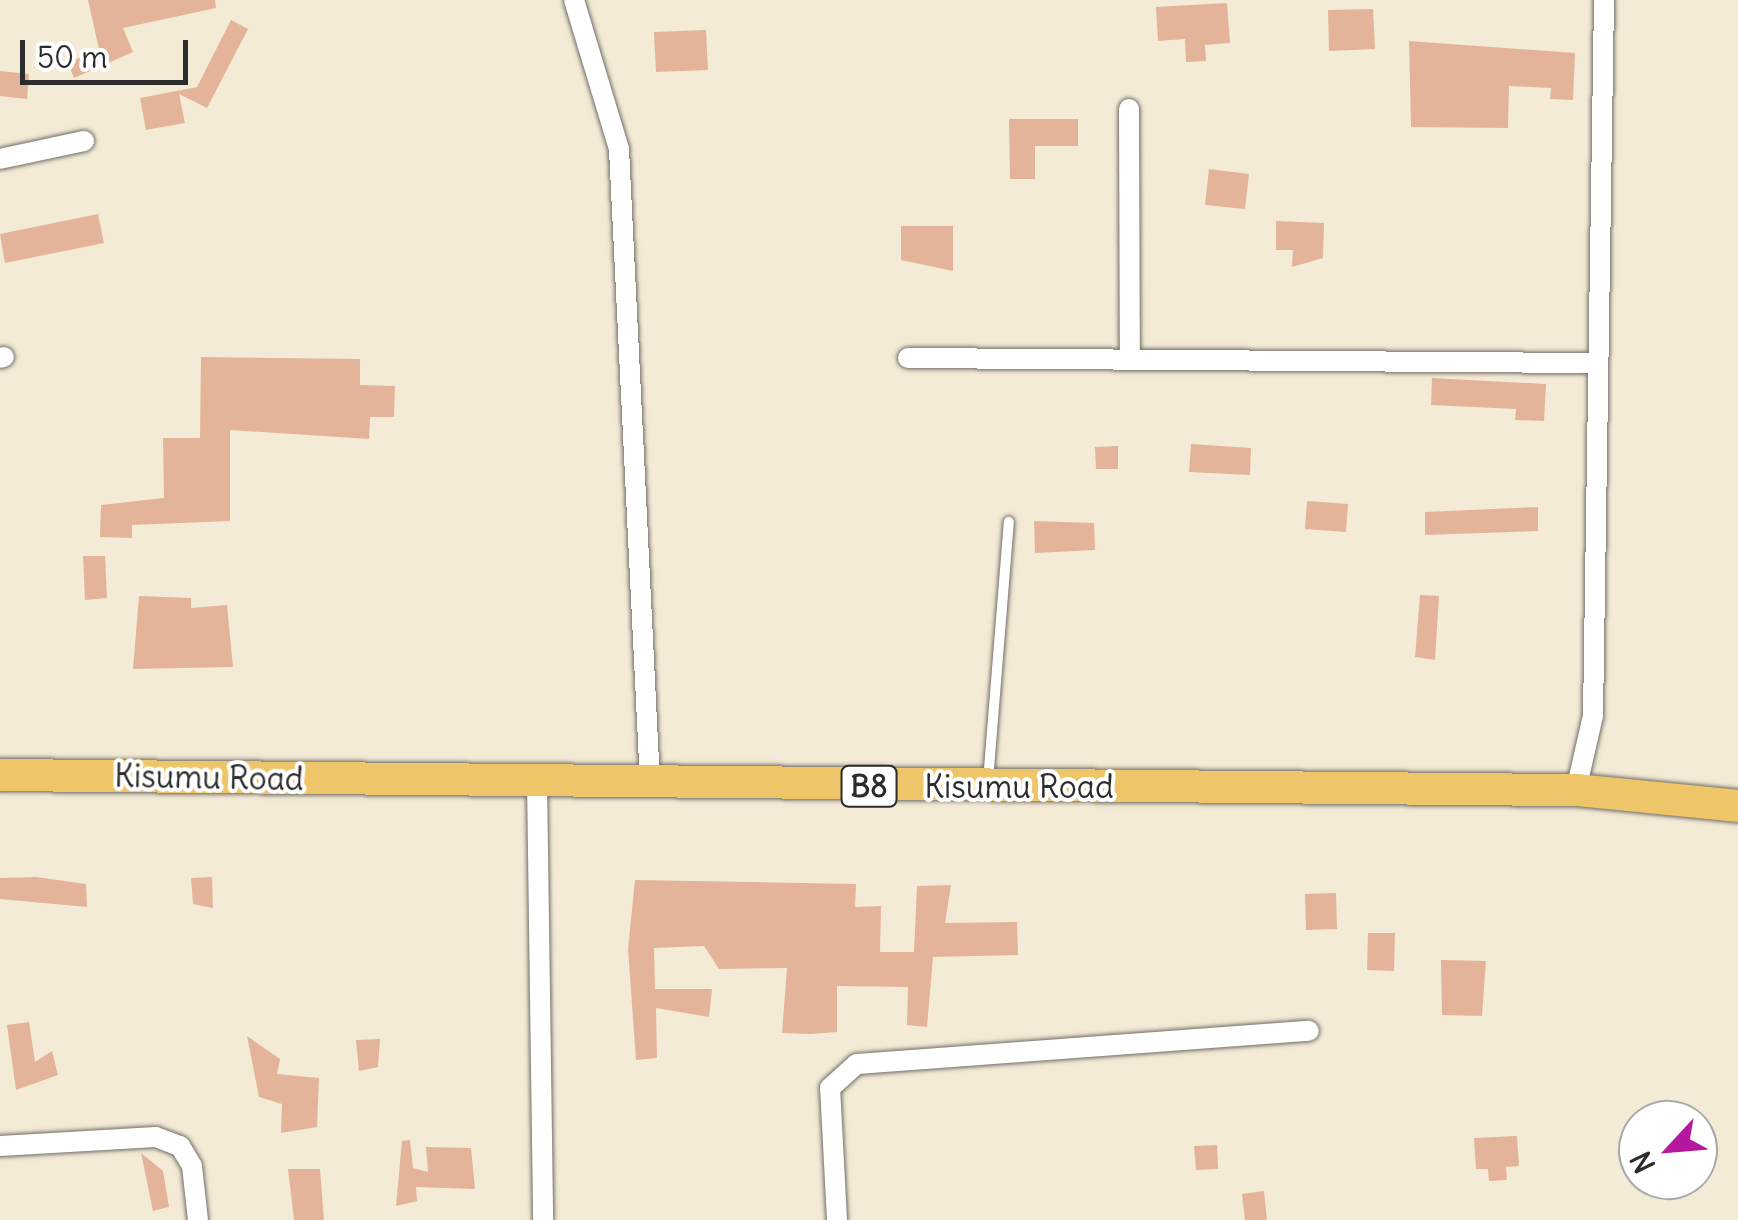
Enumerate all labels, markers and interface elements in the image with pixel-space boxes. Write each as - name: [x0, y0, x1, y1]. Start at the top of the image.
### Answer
- scale bar: [25, 20, 192, 82]
- text: 50 m: [37, 38, 107, 76]
- street label: Kisumu Road: [114, 757, 304, 799]
- road number: B8: [839, 761, 899, 811]
- street label: Kisumu Road: [924, 768, 1114, 806]
- north arrow: [1618, 1100, 1718, 1200]
- text: N: [1622, 1146, 1663, 1179]

